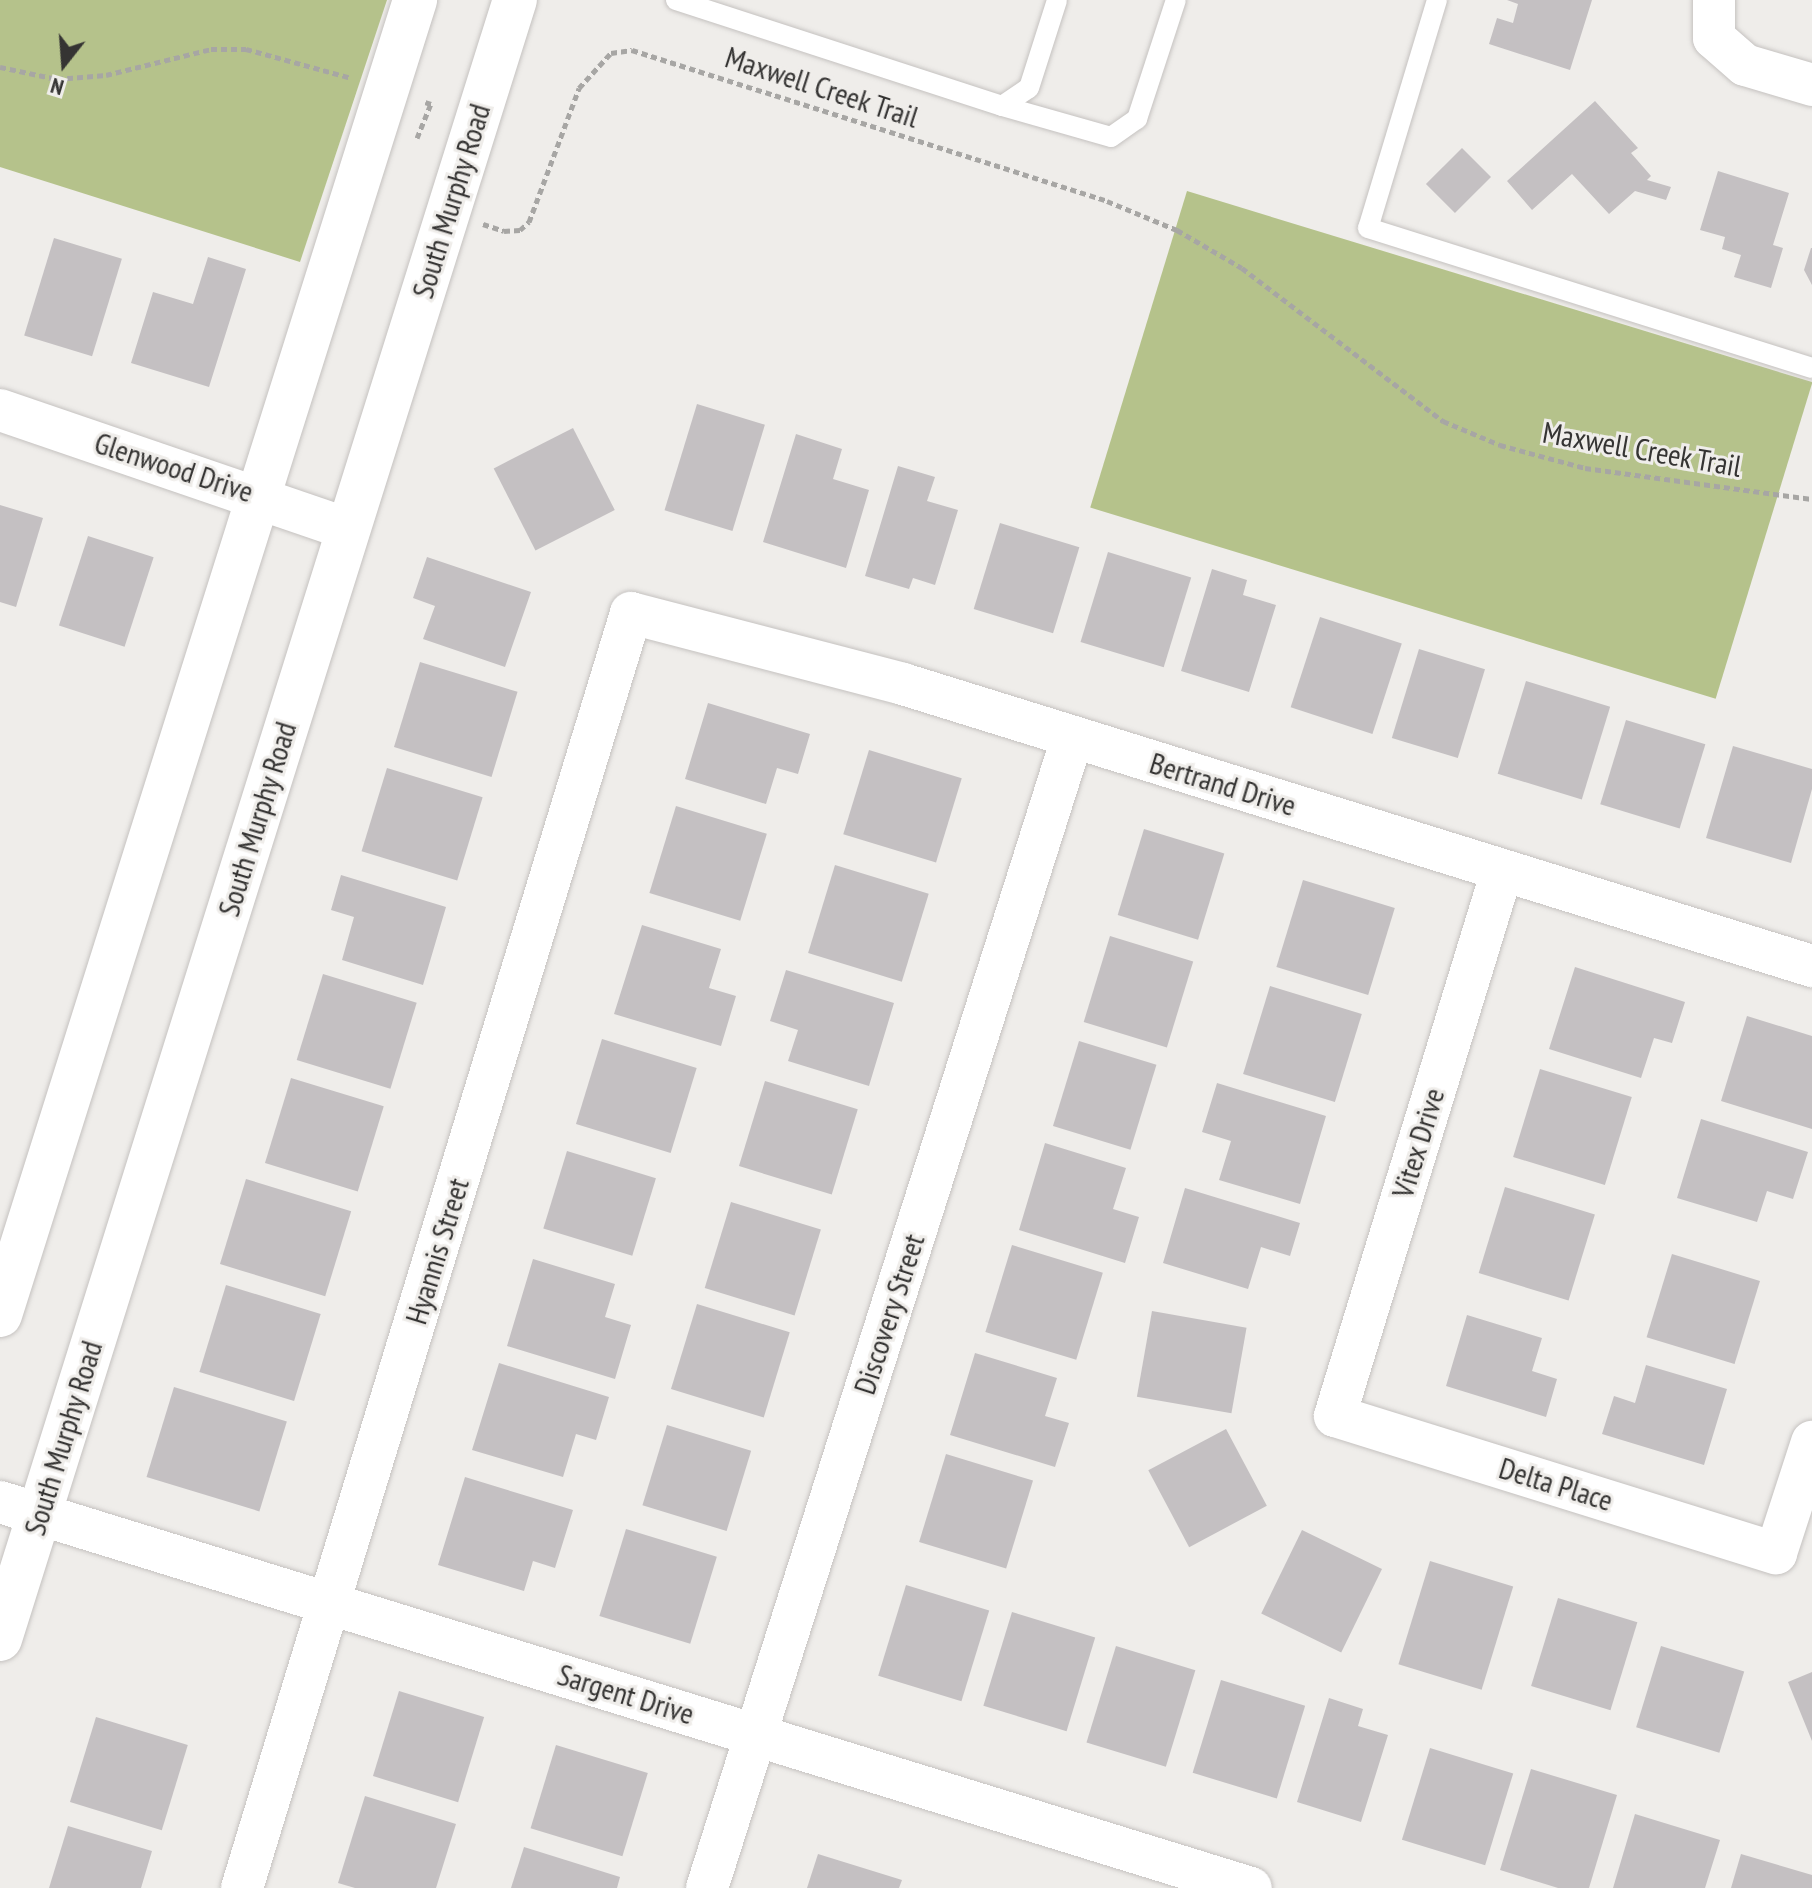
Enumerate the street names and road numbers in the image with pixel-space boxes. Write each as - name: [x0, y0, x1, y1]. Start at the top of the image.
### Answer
- street label: Maxwell Creek Trail: [720, 39, 924, 135]
- street label: South Murphy Road: [404, 99, 498, 303]
- street label: Maxwell Creek Trail: [1539, 414, 1745, 484]
- street label: Glenwood Drive: [90, 424, 258, 510]
- street label: South Murphy Road: [210, 717, 304, 921]
- street label: Bertrand Drive: [1146, 745, 1300, 823]
- street label: Vitex Drive: [1384, 1083, 1452, 1203]
- street label: Hyannis Street: [398, 1174, 476, 1328]
- street label: Discovery Street: [846, 1229, 932, 1399]
- street label: South Murphy Road: [16, 1336, 110, 1540]
- street label: Delta Place: [1495, 1450, 1617, 1518]
- street label: Sargent Drive: [553, 1656, 699, 1732]

